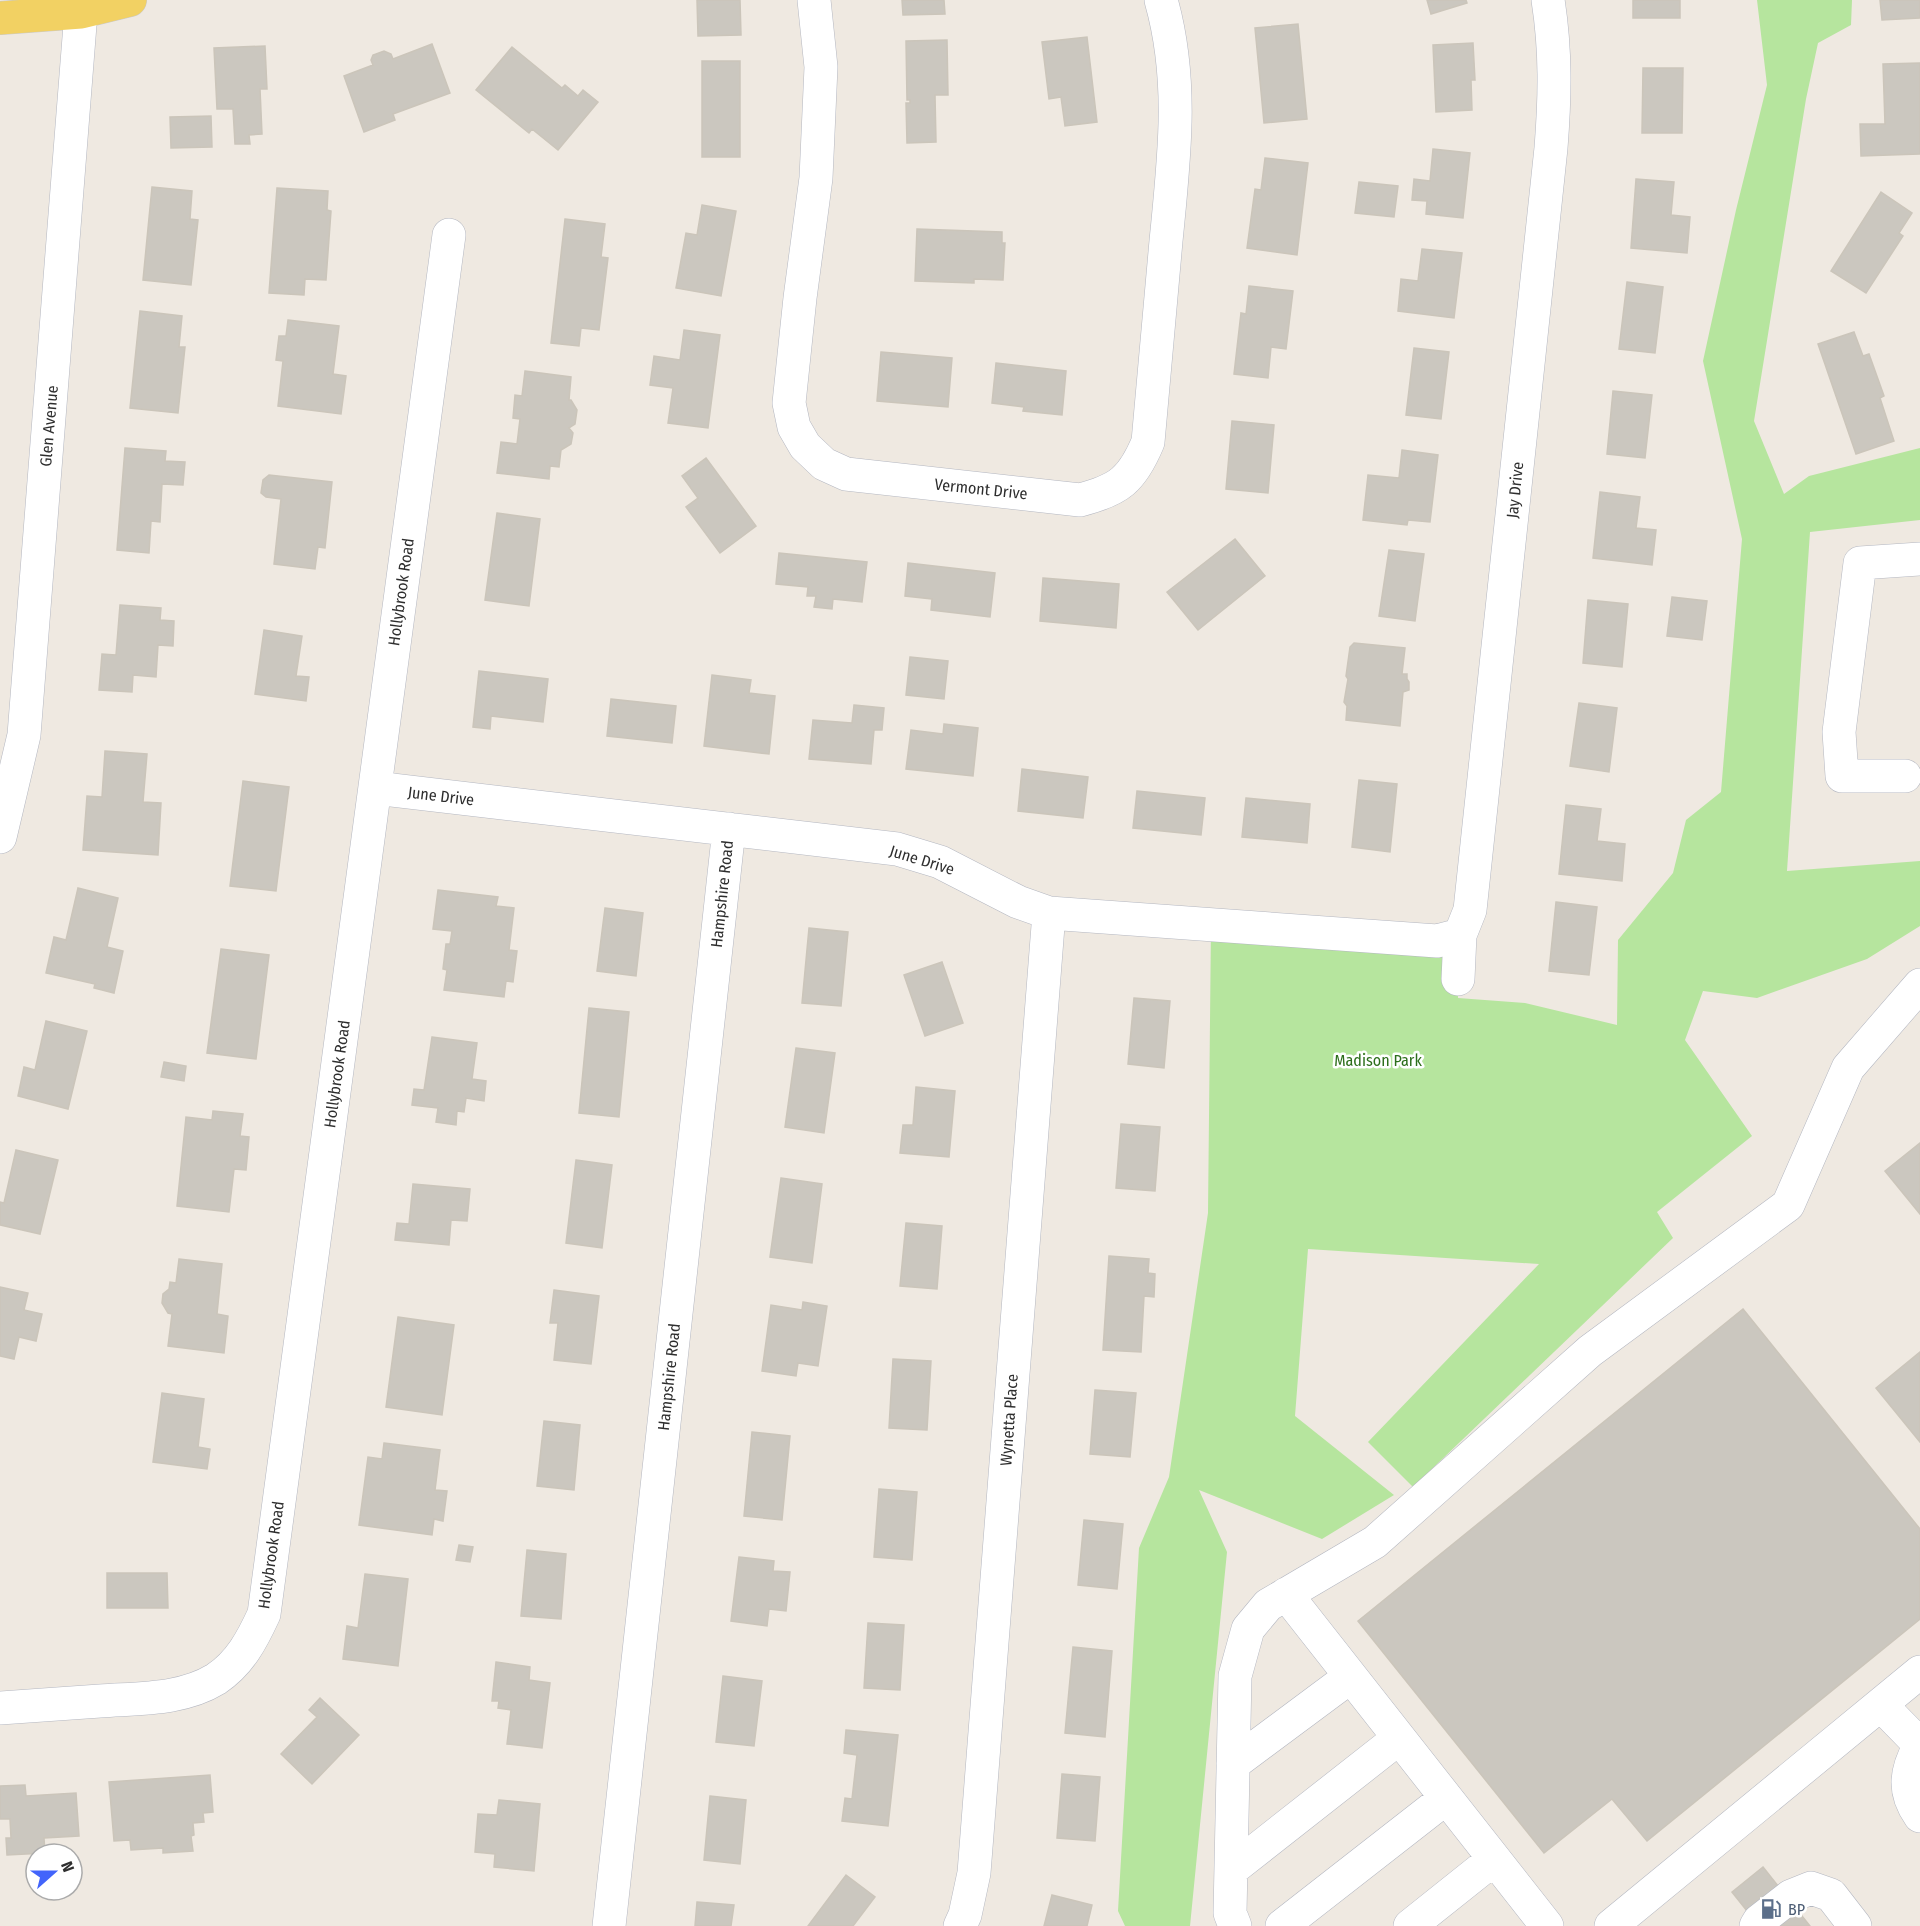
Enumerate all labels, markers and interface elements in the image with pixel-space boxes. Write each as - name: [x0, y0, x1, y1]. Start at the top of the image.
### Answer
- street label: Glen Avenue: [36, 384, 62, 467]
- street label: Jay Drive: [1503, 461, 1527, 519]
- street label: Vermont Drive: [934, 475, 1028, 503]
- street label: Hollybrook Road: [384, 537, 418, 647]
- street label: June Drive: [407, 783, 475, 810]
- street label: Hampshire Road: [707, 839, 737, 949]
- street label: June Drive: [887, 841, 957, 879]
- street label: Hollybrook Road: [320, 1019, 354, 1129]
- park label: Madison Park: [1334, 1051, 1422, 1070]
- street label: Hampshire Road: [654, 1322, 684, 1432]
- street label: Wynetta Place: [996, 1373, 1022, 1467]
- street label: Hollybrook Road: [254, 1500, 288, 1610]
- north arrow: [24, 1842, 84, 1902]
- text: N: [57, 1859, 78, 1875]
- fuel station icon: BP: [1759, 1897, 1783, 1921]
- place label: BP: [1788, 1900, 1805, 1919]

